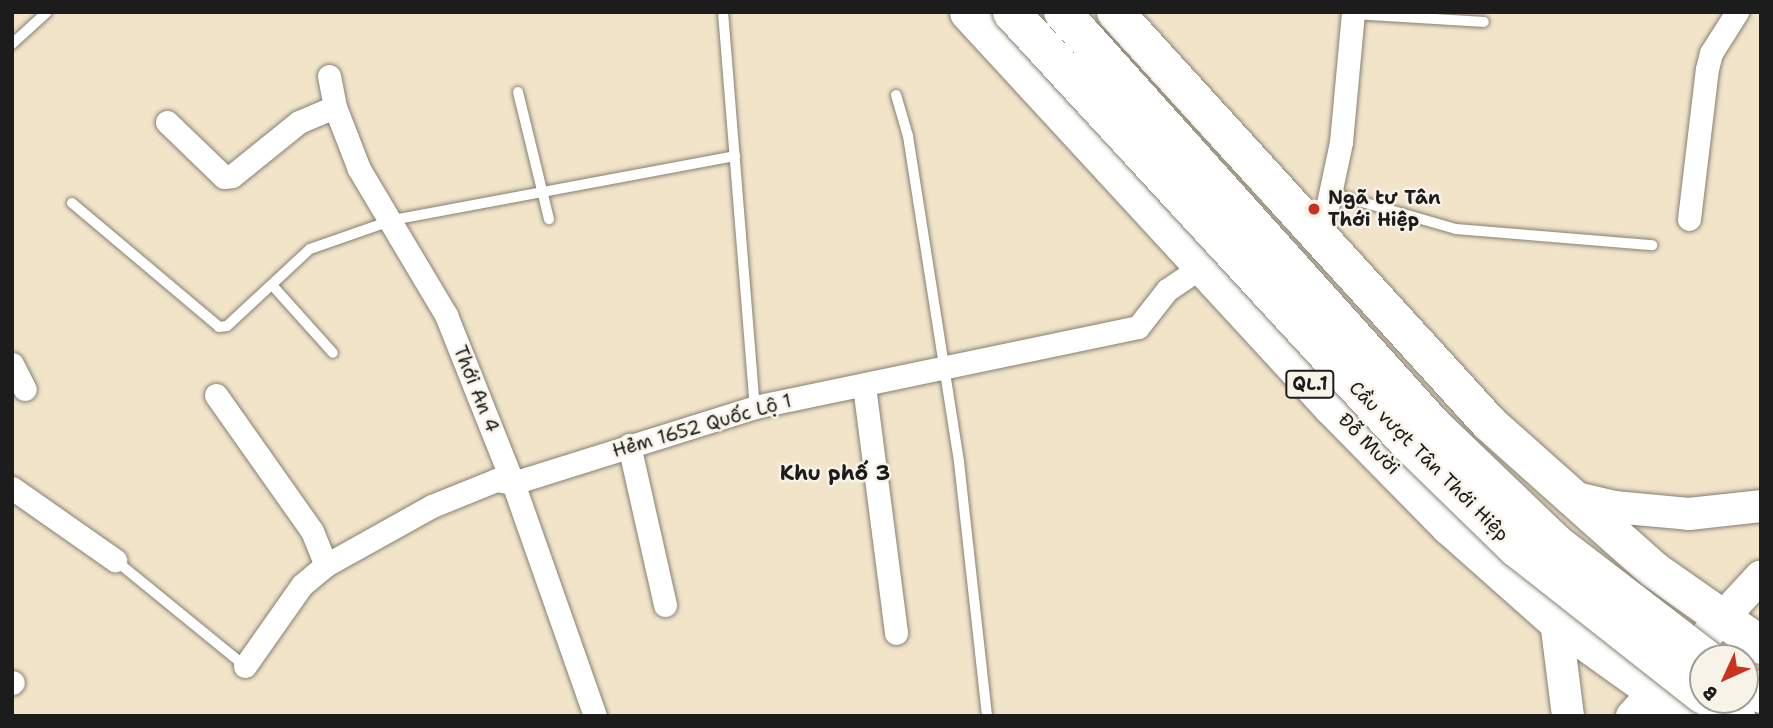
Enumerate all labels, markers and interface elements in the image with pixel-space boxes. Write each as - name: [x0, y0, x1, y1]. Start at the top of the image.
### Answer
- place label: Ngã tư Tân Thới Hiệp: [1328, 187, 1441, 231]
- marker: Ngã tư Tân Thới Hiệp: [1306, 201, 1322, 217]
- street label: Thới An 4: [448, 342, 504, 436]
- road number: QL.1: [1284, 370, 1336, 398]
- street label: Cầu vượt Tân Thới Hiệp: [1344, 376, 1514, 546]
- street label: Hẻm 1652 Quốc Lộ 1: [610, 389, 794, 463]
- street label: Đỗ Mười: [1333, 408, 1405, 480]
- district label: Khu phố 3: [780, 460, 890, 486]
- north arrow: [1689, 644, 1759, 714]
- text: B: [1697, 680, 1723, 706]

